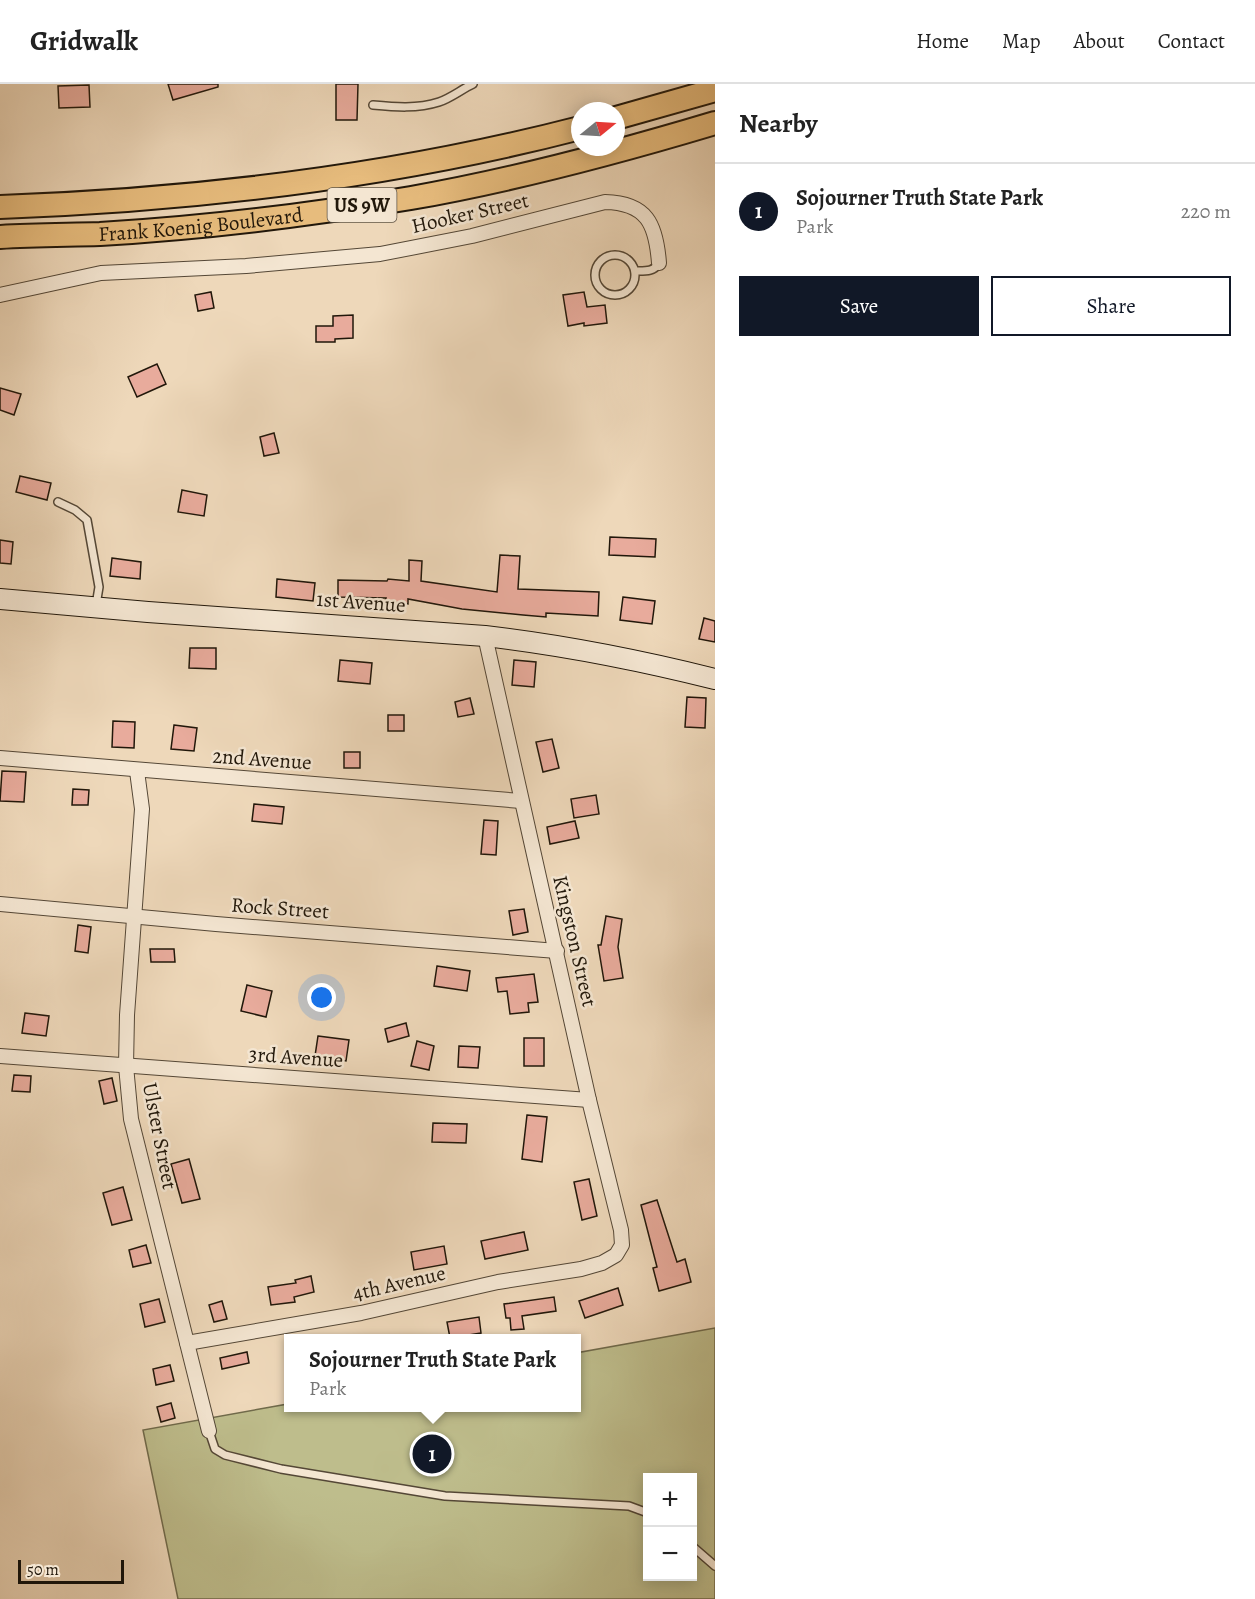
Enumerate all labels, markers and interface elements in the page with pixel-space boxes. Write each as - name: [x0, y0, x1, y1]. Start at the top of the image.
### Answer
- text: Gridwalk: [30, 22, 138, 60]
- text: Home: [916, 27, 969, 55]
- text: Map: [1002, 27, 1040, 55]
- text: About: [1073, 27, 1125, 55]
- text: Contact: [1158, 27, 1225, 55]
- north arrow: [571, 102, 625, 156]
- text: Nearby: [739, 106, 818, 141]
- text: Sojourner Truth State Park: [796, 183, 1043, 213]
- street label: Hooker Street: [409, 186, 531, 240]
- road number: US 9W: [328, 188, 397, 222]
- text: 1: [755, 198, 762, 225]
- text: 220 m: [1181, 198, 1231, 225]
- street label: Frank Koenig Boulevard: [97, 200, 305, 248]
- text: Park: [796, 213, 834, 240]
- button: Save: [739, 276, 979, 336]
- button: Share: [991, 276, 1231, 336]
- street label: 1st Avenue: [316, 585, 406, 619]
- street label: 2nd Avenue: [211, 742, 313, 776]
- street label: Kingston Street: [546, 872, 604, 1010]
- street label: Rock Street: [230, 891, 330, 925]
- your location: [307, 983, 336, 1012]
- street label: 3rd Avenue: [248, 1040, 344, 1074]
- street label: Ulster Street: [136, 1080, 184, 1192]
- street label: 4th Avenue: [350, 1259, 448, 1307]
- popup: [284, 1334, 581, 1412]
- text: Sojourner Truth State Park: [309, 1345, 556, 1375]
- text: Park: [309, 1375, 346, 1402]
- pin: 1: [412, 1432, 452, 1476]
- map controls: [643, 1473, 697, 1581]
- button: +: [643, 1473, 697, 1527]
- button: −: [643, 1527, 697, 1581]
- scale bar: [18, 1557, 124, 1584]
- text: 50 m: [27, 1559, 59, 1581]

